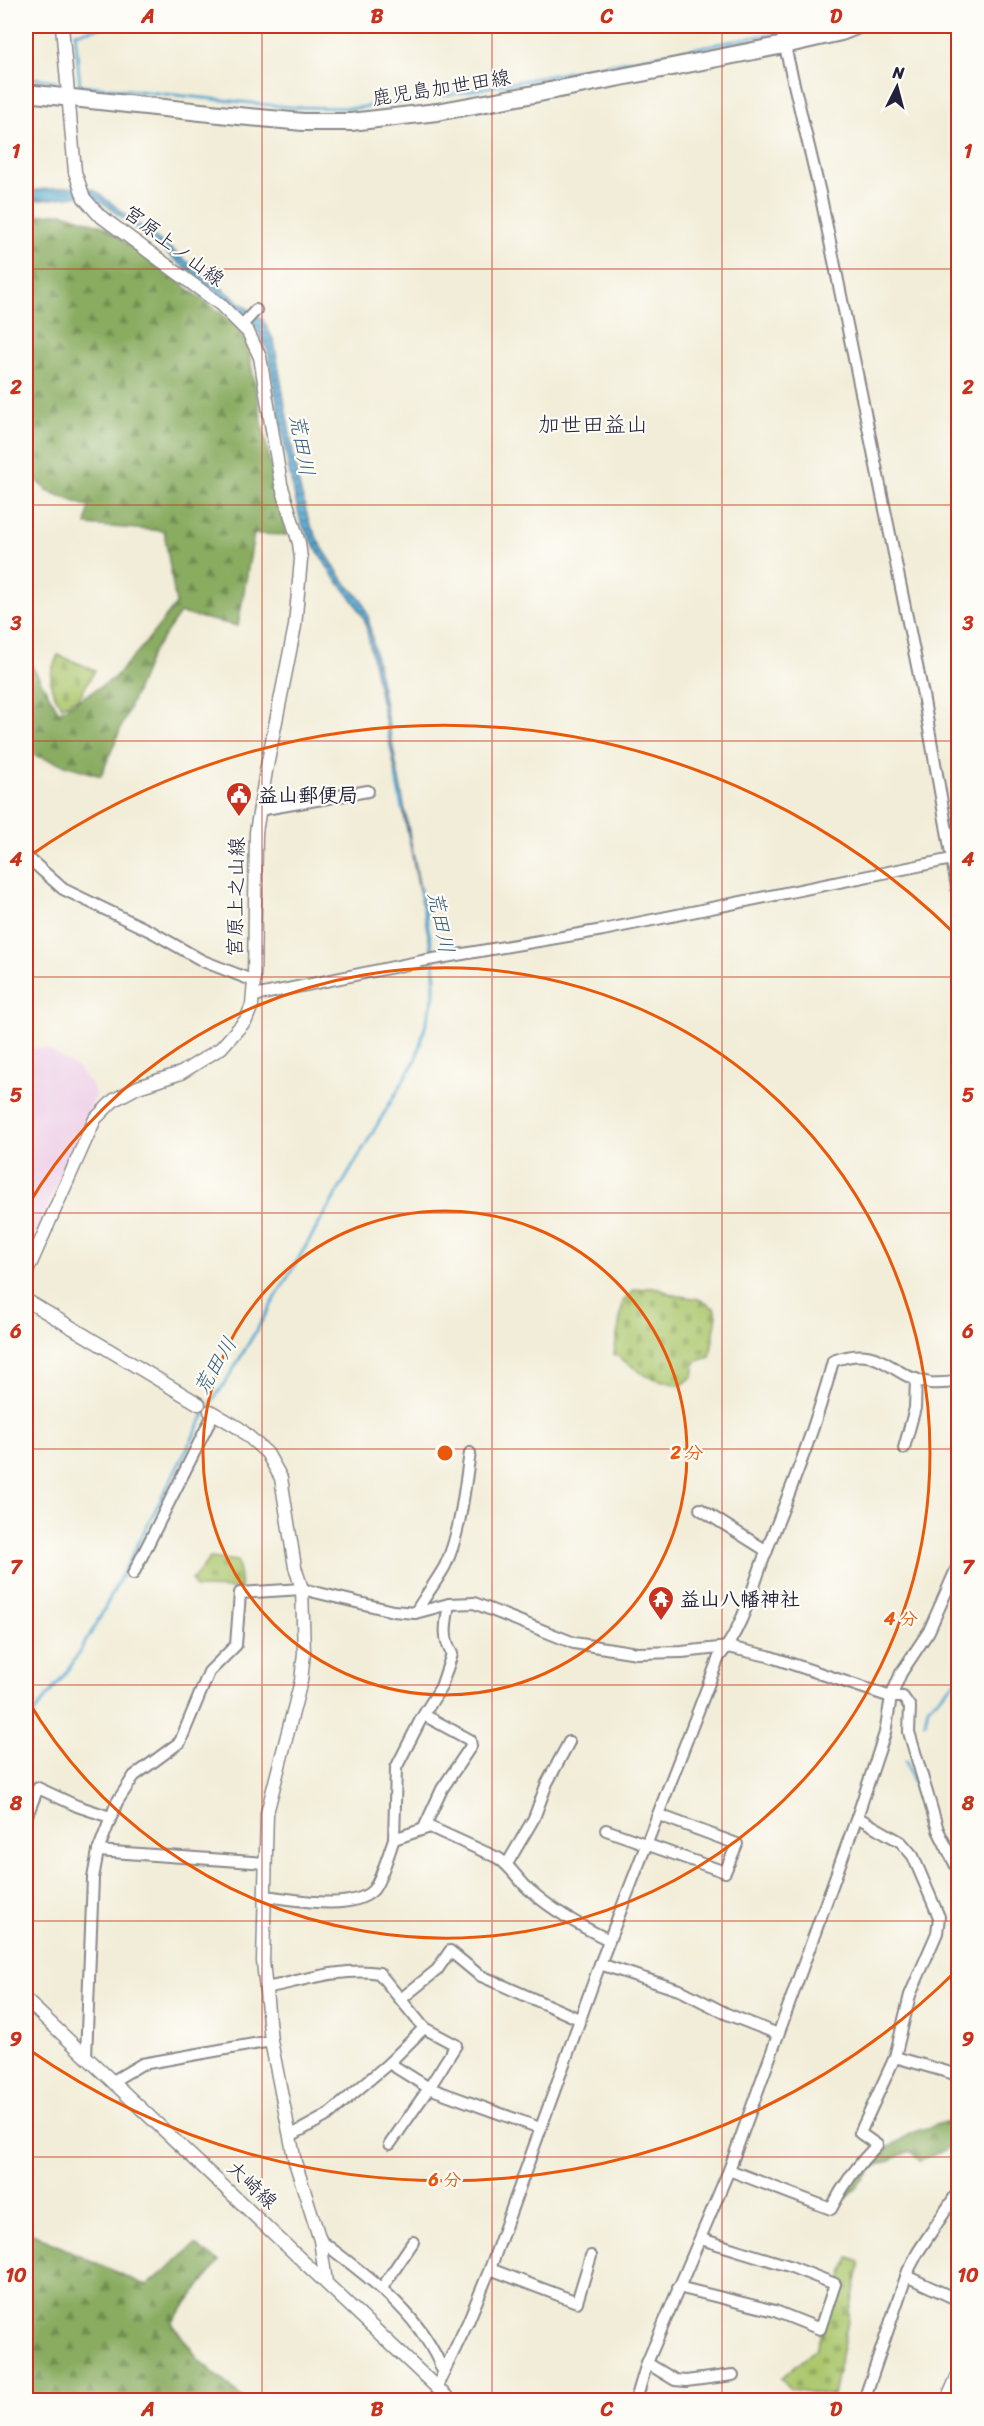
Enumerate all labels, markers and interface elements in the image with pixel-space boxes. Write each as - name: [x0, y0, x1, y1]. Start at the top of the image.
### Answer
- text: A: [140, 0, 155, 34]
- text: B: [371, 0, 384, 34]
- text: C: [600, 0, 614, 34]
- text: D: [830, 0, 843, 34]
- north arrow: [867, 57, 927, 117]
- text: N: [890, 57, 906, 88]
- street label: 鹿児島加世田線: [369, 60, 513, 116]
- text: 1: [12, 134, 21, 169]
- text: 1: [964, 134, 973, 169]
- street label: 宮原上ノ山線: [116, 196, 232, 296]
- text: 2: [9, 370, 22, 405]
- text: 2: [961, 370, 974, 405]
- district label: 加世田益山: [538, 405, 648, 444]
- water label: 荒田川: [278, 411, 326, 479]
- text: 3: [10, 606, 22, 641]
- text: 3: [962, 606, 974, 641]
- place label: 益山郵便局: [258, 778, 358, 813]
- public building icon: 益山郵便局: [224, 780, 254, 818]
- street label: 宮原上之山線: [217, 837, 255, 957]
- text: 4: [9, 842, 23, 877]
- text: 4: [961, 842, 975, 877]
- water label: 荒田川: [416, 887, 466, 957]
- text: 5: [10, 1078, 22, 1113]
- text: 5: [962, 1078, 974, 1113]
- text: 6: [9, 1314, 22, 1349]
- text: 6: [961, 1314, 974, 1349]
- water label: 荒田川: [182, 1329, 248, 1403]
- text: 2 分: [669, 1437, 704, 1469]
- centre of rings: [435, 1443, 455, 1463]
- text: 7: [10, 1550, 23, 1585]
- text: 7: [962, 1550, 975, 1585]
- place label: 益山八幡神社: [680, 1582, 800, 1617]
- temple icon: 益山八幡神社: [646, 1584, 676, 1622]
- text: 4 分: [883, 1603, 918, 1635]
- text: 8: [9, 1786, 23, 1821]
- text: 8: [961, 1786, 975, 1821]
- text: 9: [10, 2022, 22, 2057]
- text: 9: [962, 2022, 974, 2057]
- street label: 大崎線: [218, 2152, 286, 2218]
- text: 6 分: [428, 2164, 461, 2196]
- text: 10: [5, 2258, 27, 2293]
- text: 10: [957, 2258, 979, 2293]
- text: A: [140, 2392, 155, 2426]
- text: B: [371, 2392, 384, 2426]
- text: C: [600, 2392, 614, 2426]
- text: D: [830, 2392, 843, 2426]

